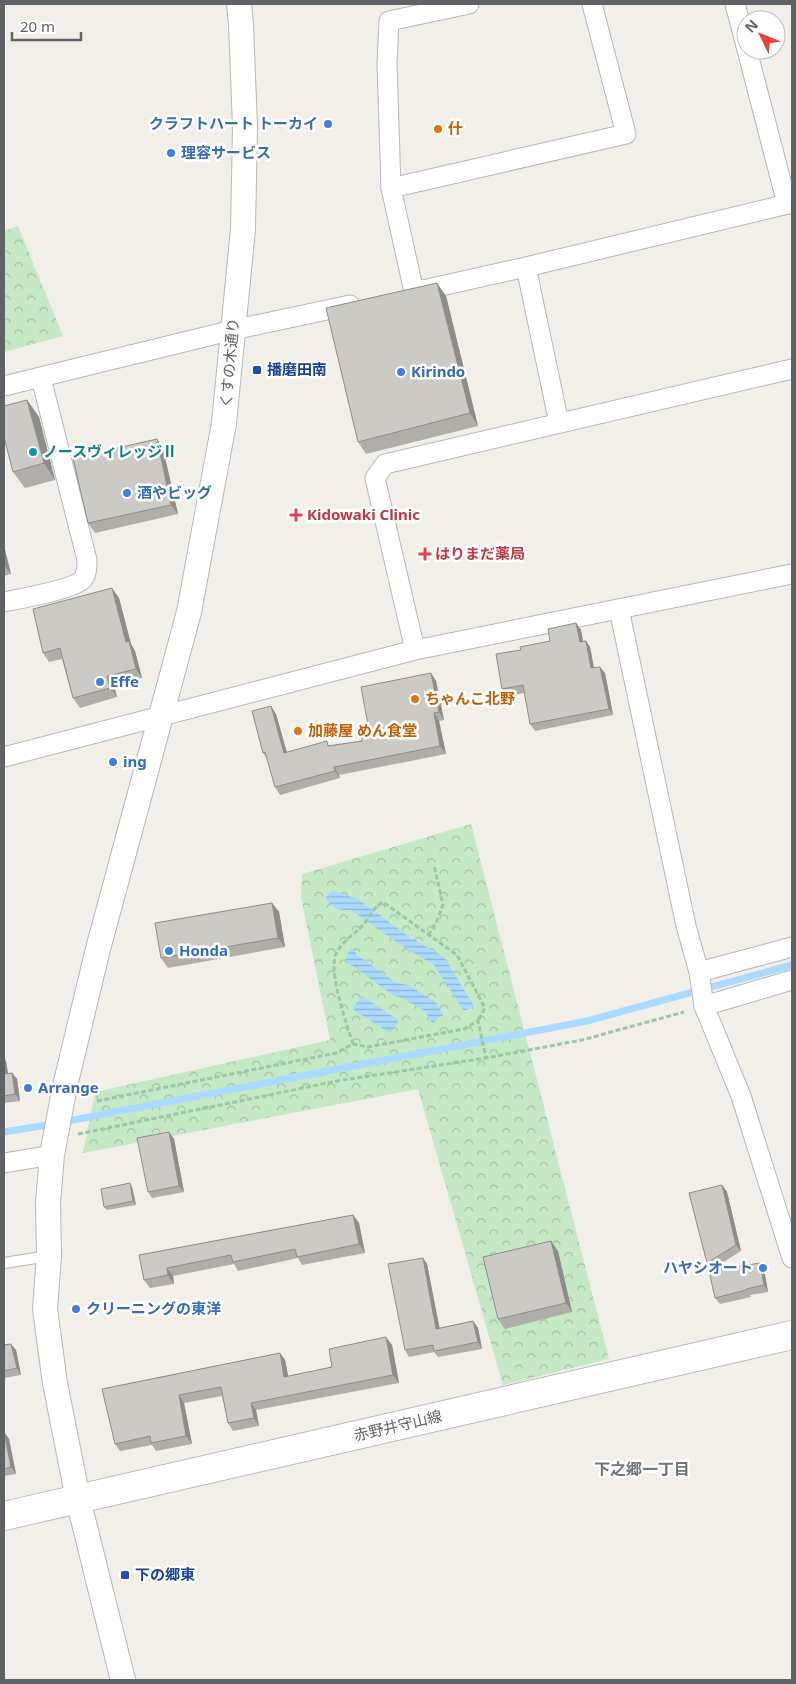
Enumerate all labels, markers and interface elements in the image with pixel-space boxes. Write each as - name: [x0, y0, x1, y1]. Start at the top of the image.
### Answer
- scale bar: [12, 10, 81, 42]
- north arrow: [736, 10, 786, 60]
- text: N: [740, 15, 762, 36]
- text: 20 m: [20, 16, 55, 36]
- place label: クラフトハート トーカイ: [149, 113, 318, 133]
- marker: クラフトハート トーカイ: [322, 118, 334, 130]
- place label: 什: [448, 118, 463, 138]
- marker: 什: [432, 123, 444, 135]
- place label: 理容サービス: [181, 142, 271, 162]
- marker: 理容サービス: [165, 147, 177, 159]
- street label: くすの木通り: [215, 317, 243, 409]
- place label: 播磨田南: [267, 359, 327, 379]
- place label: Kirindo: [411, 361, 465, 381]
- marker: 播磨田南: [251, 364, 263, 376]
- marker: Kirindo: [395, 366, 407, 378]
- place label: ノースヴィレッジⅡ: [43, 441, 177, 461]
- marker: ノースヴィレッジⅡ: [27, 446, 39, 458]
- place label: 酒やビッグ: [137, 482, 212, 502]
- marker: 酒やビッグ: [121, 487, 133, 499]
- place label: Kidowaki Clinic: [307, 504, 420, 524]
- marker: Kidowaki Clinic: [289, 508, 303, 522]
- place label: はりまだ薬局: [435, 543, 525, 563]
- marker: はりまだ薬局: [419, 548, 431, 560]
- place label: Effe: [110, 671, 139, 691]
- marker: Effe: [94, 676, 106, 688]
- place label: ちゃんこ北野: [425, 688, 515, 708]
- marker: ちゃんこ北野: [409, 693, 421, 705]
- place label: 加藤屋 めん食堂: [308, 720, 417, 740]
- marker: 加藤屋 めん食堂: [292, 725, 304, 737]
- place label: ing: [123, 751, 147, 771]
- marker: ing: [107, 756, 119, 768]
- place label: Honda: [179, 940, 228, 960]
- marker: Honda: [163, 945, 175, 957]
- place label: Arrange: [38, 1077, 99, 1097]
- marker: Arrange: [22, 1082, 34, 1094]
- place label: ハヤシオート: [663, 1257, 753, 1277]
- marker: ハヤシオート: [757, 1262, 769, 1274]
- place label: クリーニングの東洋: [86, 1298, 221, 1318]
- marker: クリーニングの東洋: [70, 1303, 82, 1315]
- street label: 赤野井守山線: [352, 1405, 444, 1445]
- district label: 下之郷一丁目: [594, 1458, 690, 1480]
- place label: 下の郷東: [135, 1564, 195, 1584]
- marker: 下の郷東: [119, 1569, 131, 1581]

